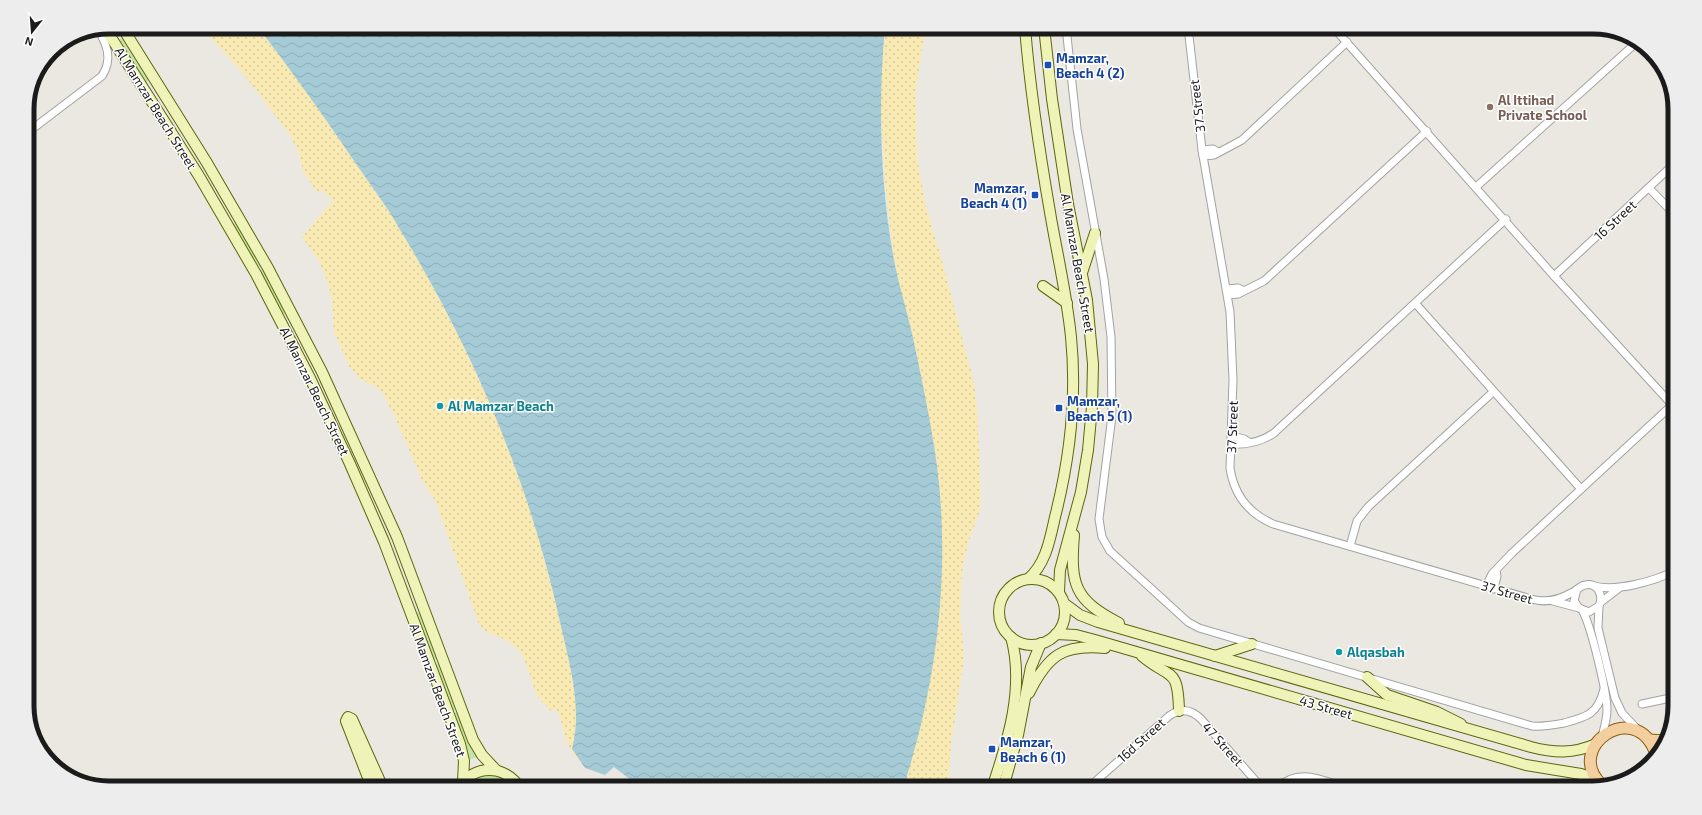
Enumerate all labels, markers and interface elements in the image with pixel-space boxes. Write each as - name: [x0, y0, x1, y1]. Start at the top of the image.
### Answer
- north arrow: [12, 12, 52, 52]
- text: N: [23, 35, 35, 49]
- street label: Al Mamzar Beach Street: [112, 44, 200, 172]
- place label: Mamzar, Beach 4 (2): [1056, 50, 1125, 81]
- marker: Mamzar, Beach 4 (2): [1043, 60, 1053, 70]
- street label: 37 Street: [1186, 79, 1208, 133]
- place label: Al Ittihad Private School: [1498, 92, 1588, 123]
- marker: Al Ittihad Private School: [1485, 102, 1495, 112]
- place label: Mamzar, Beach 4 (1): [961, 180, 1027, 211]
- marker: Mamzar, Beach 4 (1): [1030, 190, 1040, 200]
- street label: Al Mamzar Beach Street: [1058, 192, 1098, 334]
- street label: 16 Street: [1591, 197, 1639, 243]
- street label: Al Mamzar Beach Street: [277, 324, 353, 458]
- place label: Mamzar, Beach 5 (1): [1067, 393, 1133, 424]
- place label: Al Mamzar Beach: [448, 398, 554, 414]
- street label: 37 Street: [1223, 400, 1241, 454]
- marker: Al Mamzar Beach: [435, 401, 445, 411]
- marker: Mamzar, Beach 5 (1): [1054, 403, 1064, 413]
- street label: 37 Street: [1479, 577, 1535, 607]
- street label: Al Mamzar Beach Street: [406, 621, 470, 759]
- place label: Alqasbah: [1347, 644, 1405, 660]
- marker: Alqasbah: [1334, 647, 1344, 657]
- street label: 43 Street: [1298, 692, 1354, 722]
- street label: 16d Street: [1114, 714, 1168, 766]
- street label: 47 Street: [1199, 719, 1247, 769]
- place label: Mamzar, Beach 6 (1): [1000, 734, 1066, 765]
- marker: Mamzar, Beach 6 (1): [987, 744, 997, 754]

